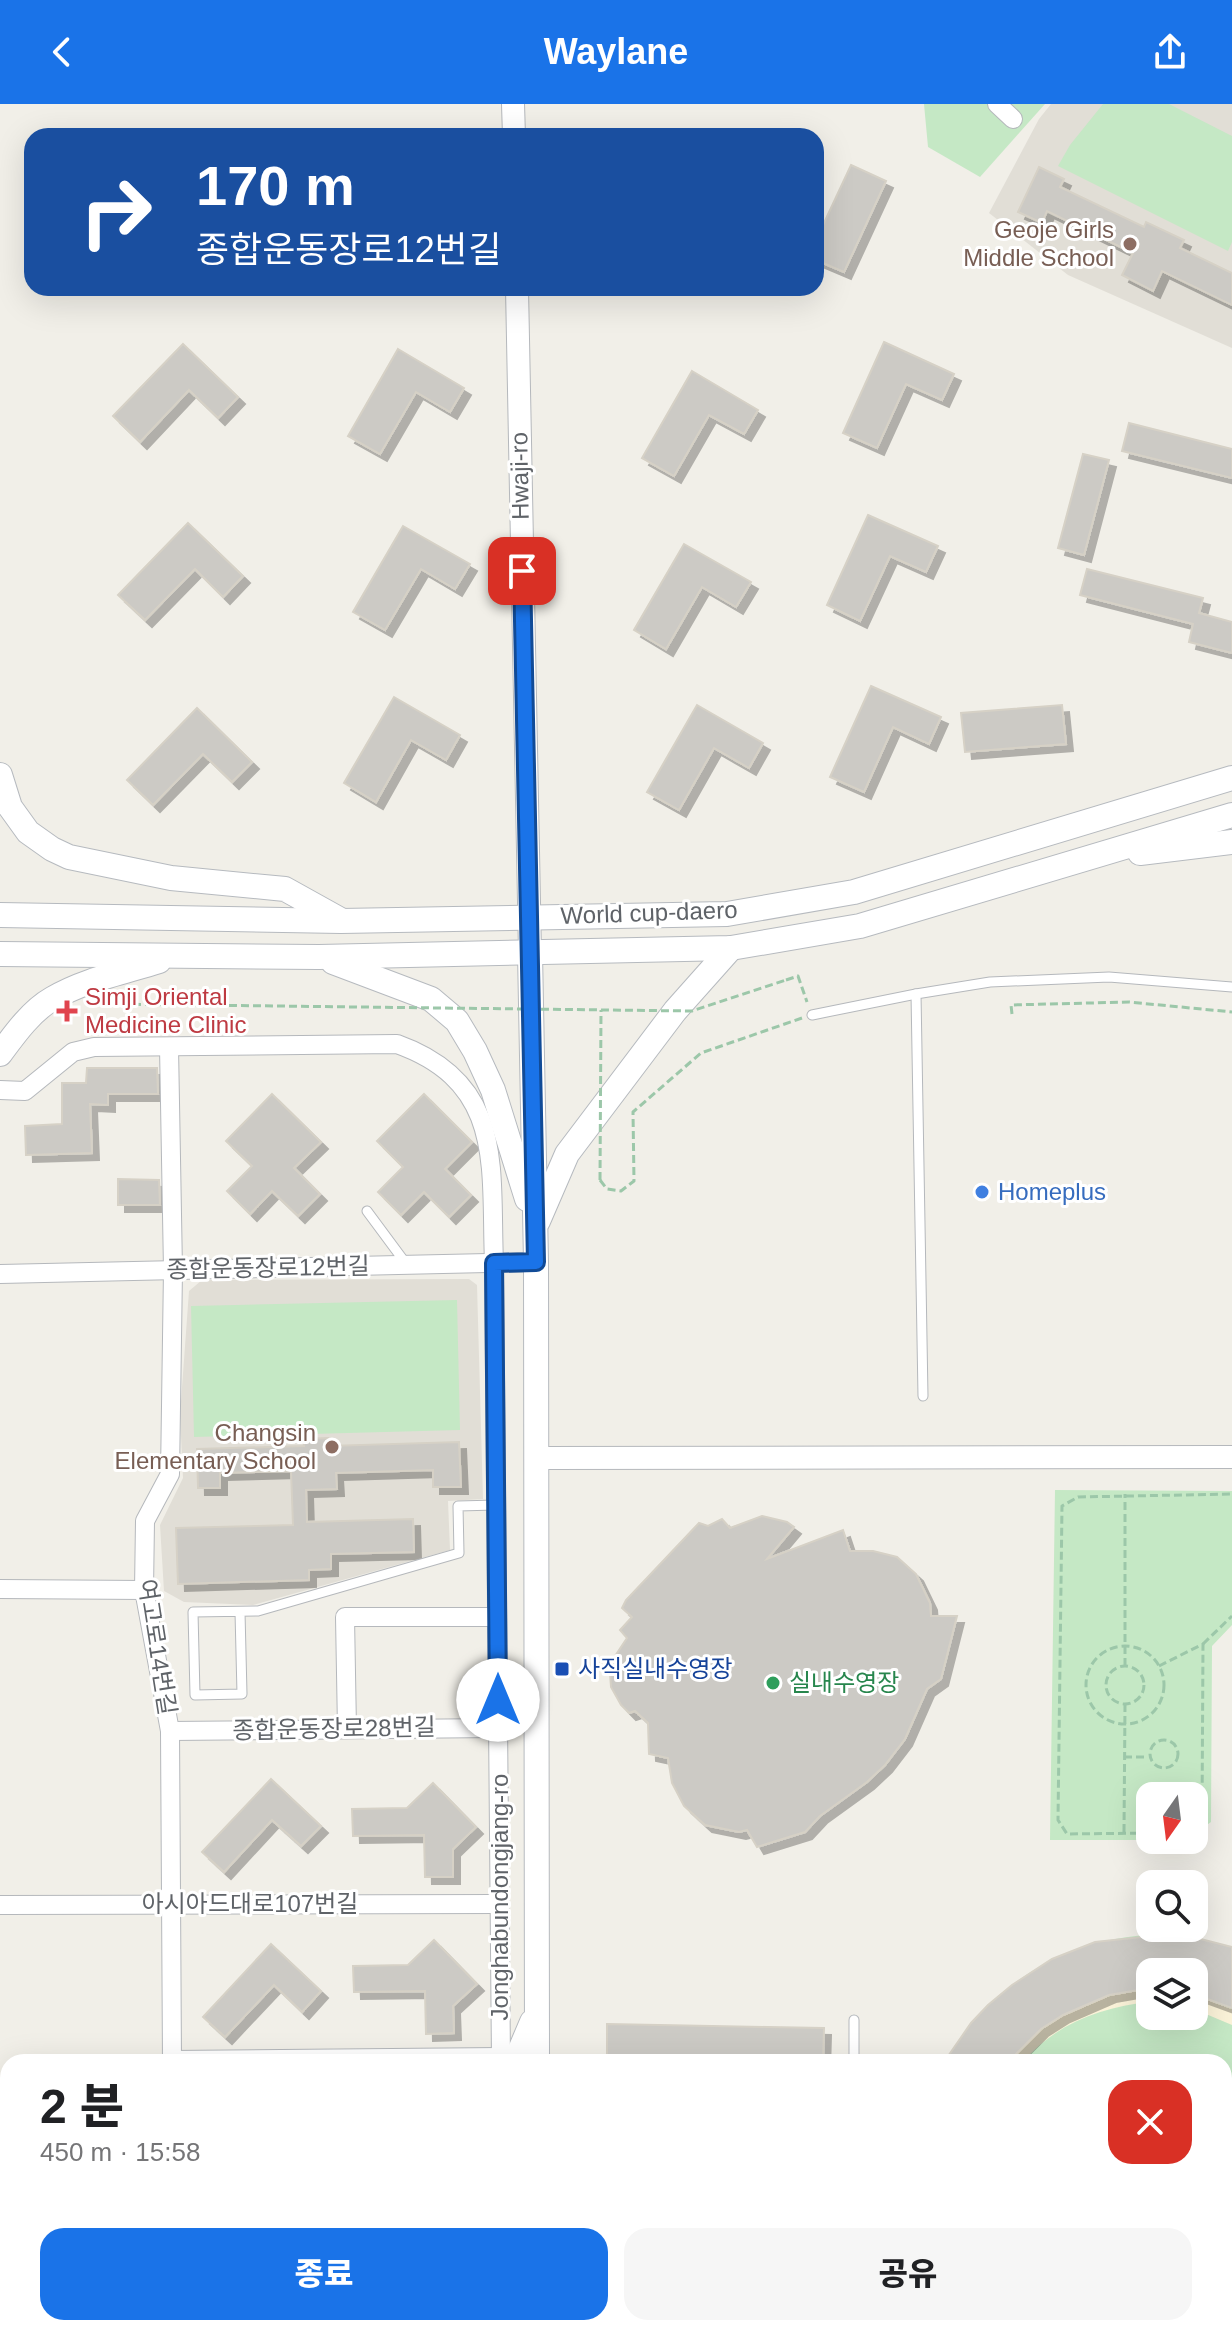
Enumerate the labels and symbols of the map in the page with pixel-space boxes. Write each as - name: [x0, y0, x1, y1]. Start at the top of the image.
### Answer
- place label: Geoje Girls Middle School: [963, 216, 1114, 271]
- marker: Geoje Girls Middle School: [1121, 235, 1139, 253]
- street label: Hwaji-ro: [505, 432, 534, 520]
- pin: [488, 537, 556, 605]
- street label: World cup-daero: [560, 896, 738, 929]
- place label: Simji Oriental Medicine Clinic: [85, 983, 246, 1038]
- marker: Simji Oriental Medicine Clinic: [56, 1000, 78, 1022]
- place label: Homeplus: [998, 1178, 1106, 1205]
- marker: Homeplus: [973, 1183, 991, 1201]
- street label: 종합운동장로12번길: [166, 1252, 370, 1283]
- place label: Changsin Elementary School: [115, 1419, 316, 1474]
- marker: Changsin Elementary School: [323, 1438, 341, 1456]
- street label: 여고로14번길: [133, 1577, 182, 1717]
- place label: 사직실내수영장: [578, 1655, 733, 1682]
- position arrow: [456, 1658, 540, 1742]
- marker: 사직실내수영장: [553, 1660, 571, 1678]
- place label: 실내수영장: [789, 1669, 899, 1696]
- marker: 실내수영장: [764, 1674, 782, 1692]
- street label: 종합운동장로28번길: [232, 1713, 436, 1744]
- street label: Jonghabundongjang-ro: [486, 1774, 513, 2020]
- north arrow: [1136, 1782, 1208, 1854]
- street label: 아시아드대로107번길: [142, 1890, 358, 1917]

